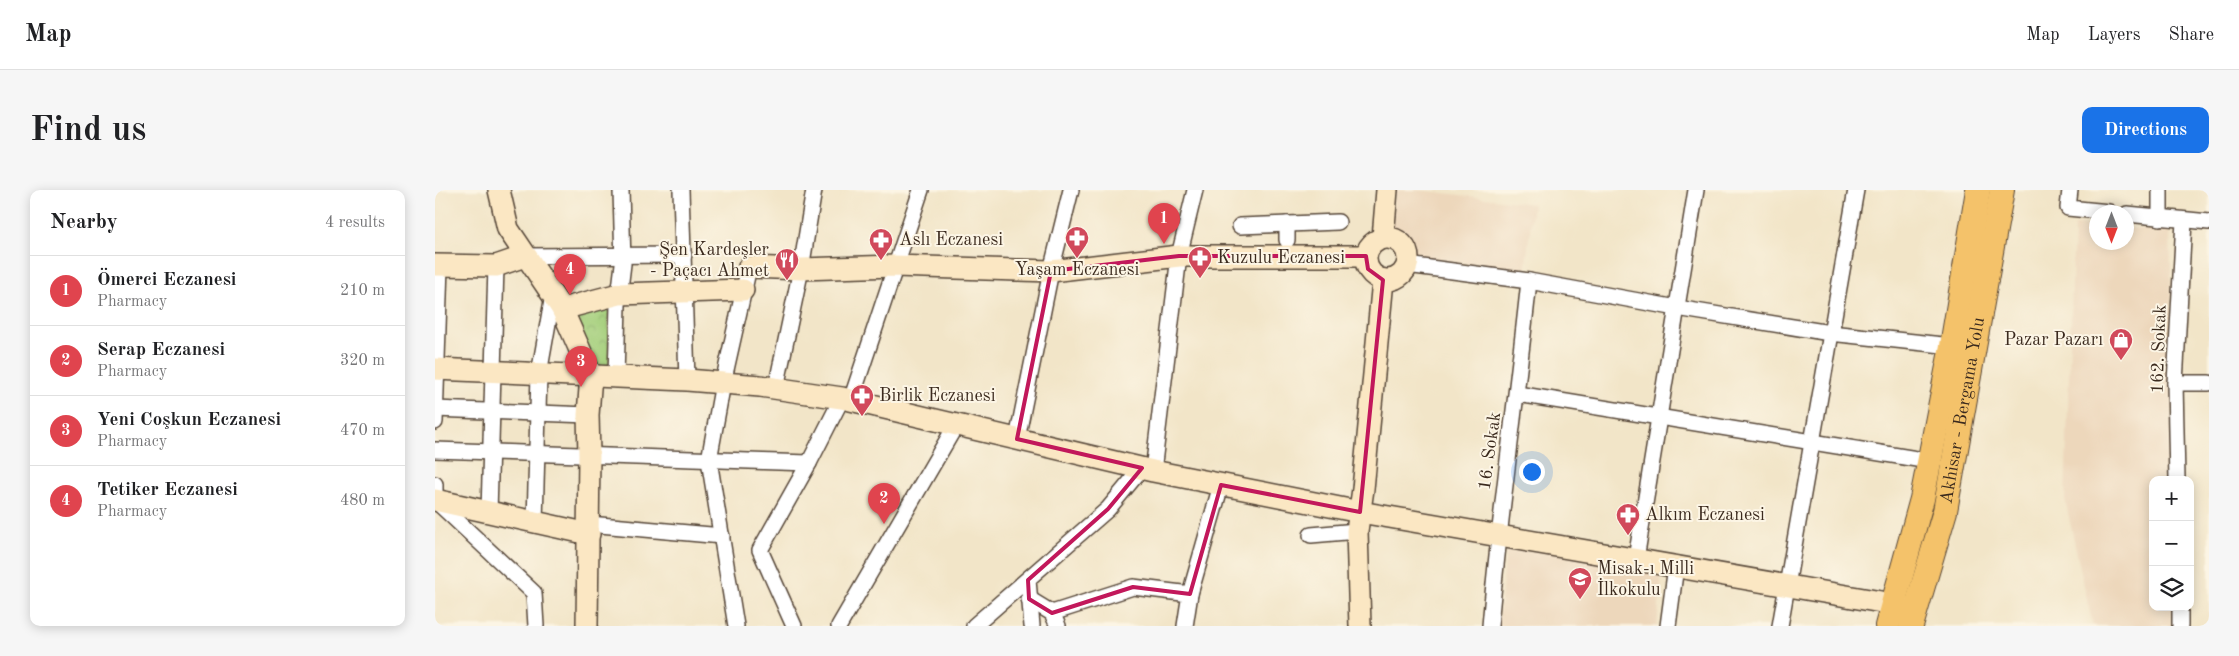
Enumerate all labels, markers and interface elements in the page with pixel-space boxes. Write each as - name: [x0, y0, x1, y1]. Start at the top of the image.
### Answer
- text: Map: [25, 23, 72, 47]
- text: Map: [2026, 26, 2060, 44]
- text: Layers: [2088, 26, 2140, 44]
- text: Share: [2168, 26, 2214, 44]
- button: Directions: [2082, 107, 2209, 153]
- text: Find us: [30, 113, 146, 148]
- pin: 1: [1148, 203, 1180, 244]
- north arrow: [2089, 205, 2134, 250]
- text: Nearby: [50, 212, 118, 233]
- text: 4 results: [325, 215, 385, 231]
- pharmacy icon: Yaşam Eczanesi: [1064, 225, 1090, 259]
- pharmacy icon: Aslı Eczanesi: [868, 227, 894, 261]
- place label: Aslı Eczanesi: [899, 231, 1003, 249]
- place label: Şen Kardeşler - Paçacı Ahmet: [650, 241, 770, 280]
- pharmacy icon: Kuzulu Eczanesi: [1187, 245, 1213, 279]
- restaurant icon: Şen Kardeşler - Paçacı Ahmet: [774, 247, 800, 281]
- place label: Kuzulu Eczanesi: [1217, 249, 1345, 267]
- pin: 4: [554, 254, 586, 295]
- place label: Yaşam Eczanesi: [1015, 261, 1139, 279]
- text: Ömerci Eczanesi: [97, 271, 237, 290]
- text: 1: [61, 283, 71, 299]
- text: 210 m: [340, 283, 385, 299]
- text: Pharmacy: [97, 294, 167, 310]
- street label: 162. Sokak: [2148, 304, 2170, 394]
- street label: Akhisar - Bergama Yolu: [1937, 316, 1988, 505]
- shop icon: Pazar Pazarı: [2108, 327, 2134, 361]
- place label: Pazar Pazarı: [2004, 331, 2103, 349]
- text: Serap Eczanesi: [97, 341, 225, 360]
- pin: 3: [565, 346, 597, 387]
- text: 2: [61, 353, 71, 369]
- text: 320 m: [340, 353, 385, 369]
- text: Pharmacy: [97, 364, 167, 380]
- pharmacy icon: Birlik Eczanesi: [849, 383, 875, 417]
- place label: Birlik Eczanesi: [879, 387, 996, 405]
- text: Yeni Coşkun Eczanesi: [97, 411, 281, 430]
- street label: 16. Sokak: [1476, 411, 1504, 491]
- text: 3: [61, 423, 71, 439]
- text: 470 m: [340, 423, 385, 439]
- text: Pharmacy: [97, 434, 167, 450]
- your location: [1519, 459, 1545, 485]
- map controls: [2149, 476, 2194, 611]
- button: +: [2149, 476, 2194, 521]
- text: Tetiker Eczanesi: [97, 481, 238, 500]
- pin: 2: [868, 483, 900, 524]
- text: 4: [61, 493, 71, 509]
- text: 480 m: [340, 493, 385, 509]
- pharmacy icon: Alkım Eczanesi: [1615, 502, 1641, 536]
- text: Pharmacy: [97, 504, 167, 520]
- place label: Alkım Eczanesi: [1645, 506, 1765, 524]
- button: −: [2149, 521, 2194, 566]
- place label: Misak-ı Milli İlkokulu: [1597, 560, 1694, 599]
- school or university icon: Misak-ı Milli İlkokulu: [1567, 566, 1593, 600]
- button: layers: [2149, 566, 2194, 611]

